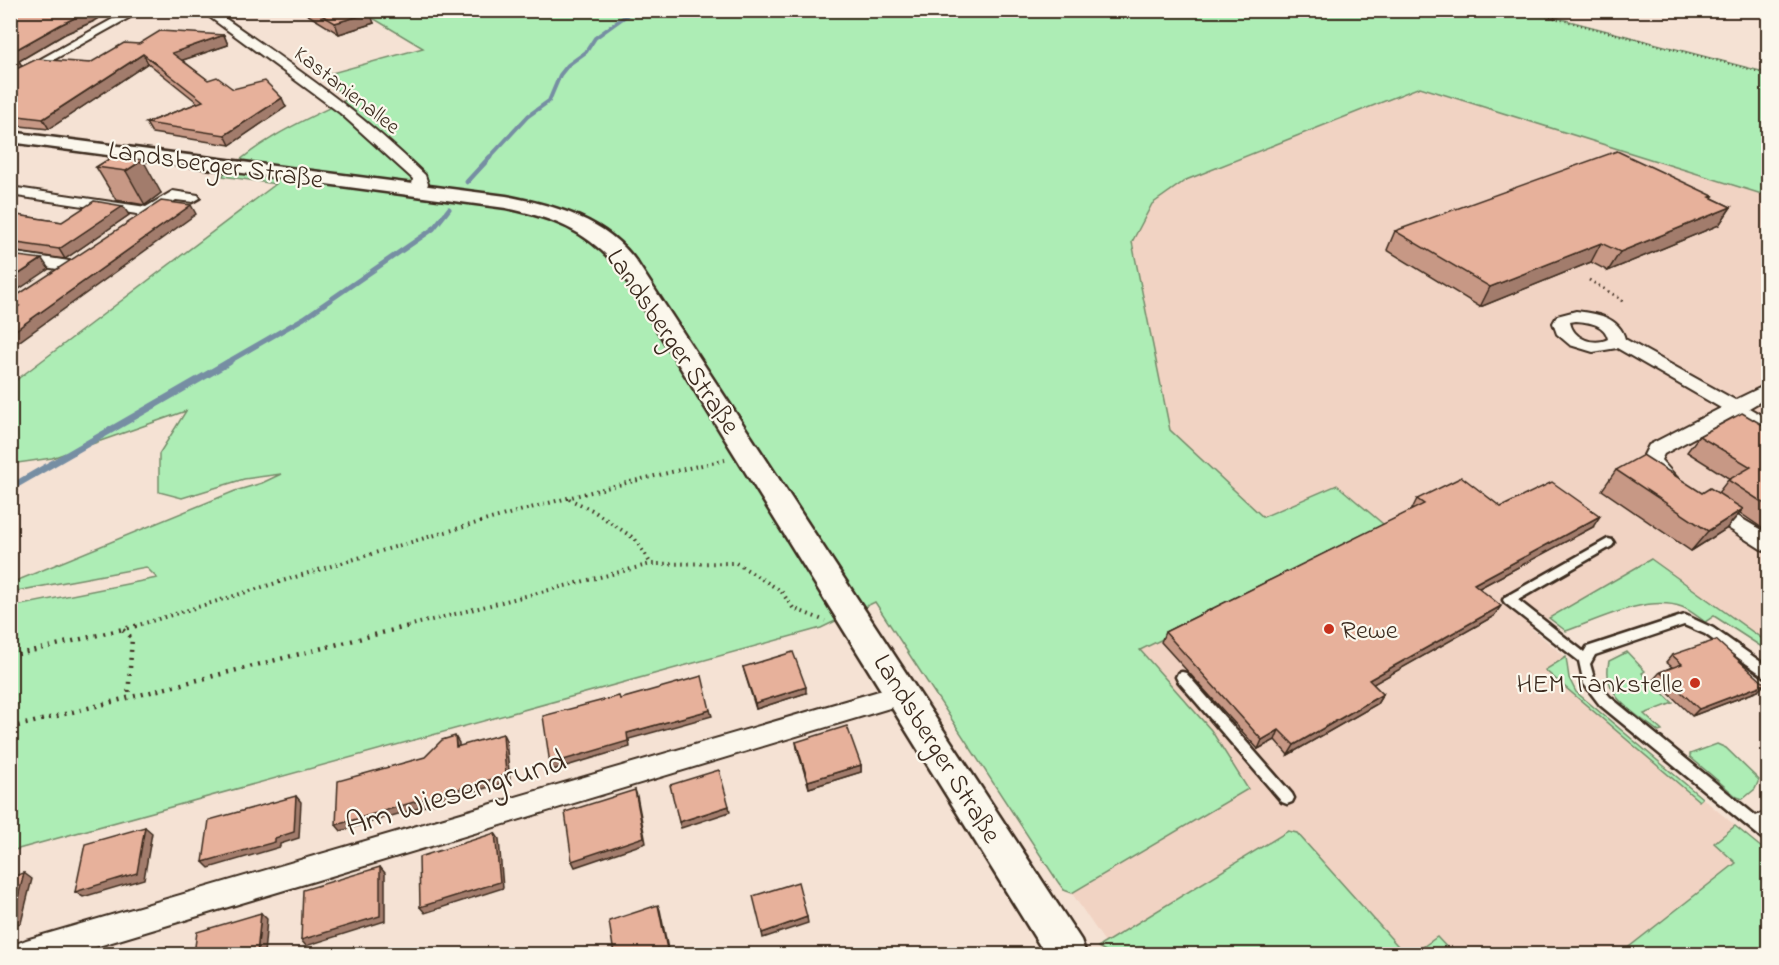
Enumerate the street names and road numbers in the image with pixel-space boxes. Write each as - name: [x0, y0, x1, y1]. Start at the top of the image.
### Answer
- street label: Kastanienallee: [286, 40, 406, 143]
- street label: Landsberger Straße: [106, 132, 326, 201]
- street label: Landsberger Straße: [595, 242, 749, 444]
- street label: Landsberger Straße: [862, 647, 1010, 852]
- street label: Am Wiesengrund: [340, 738, 573, 851]

